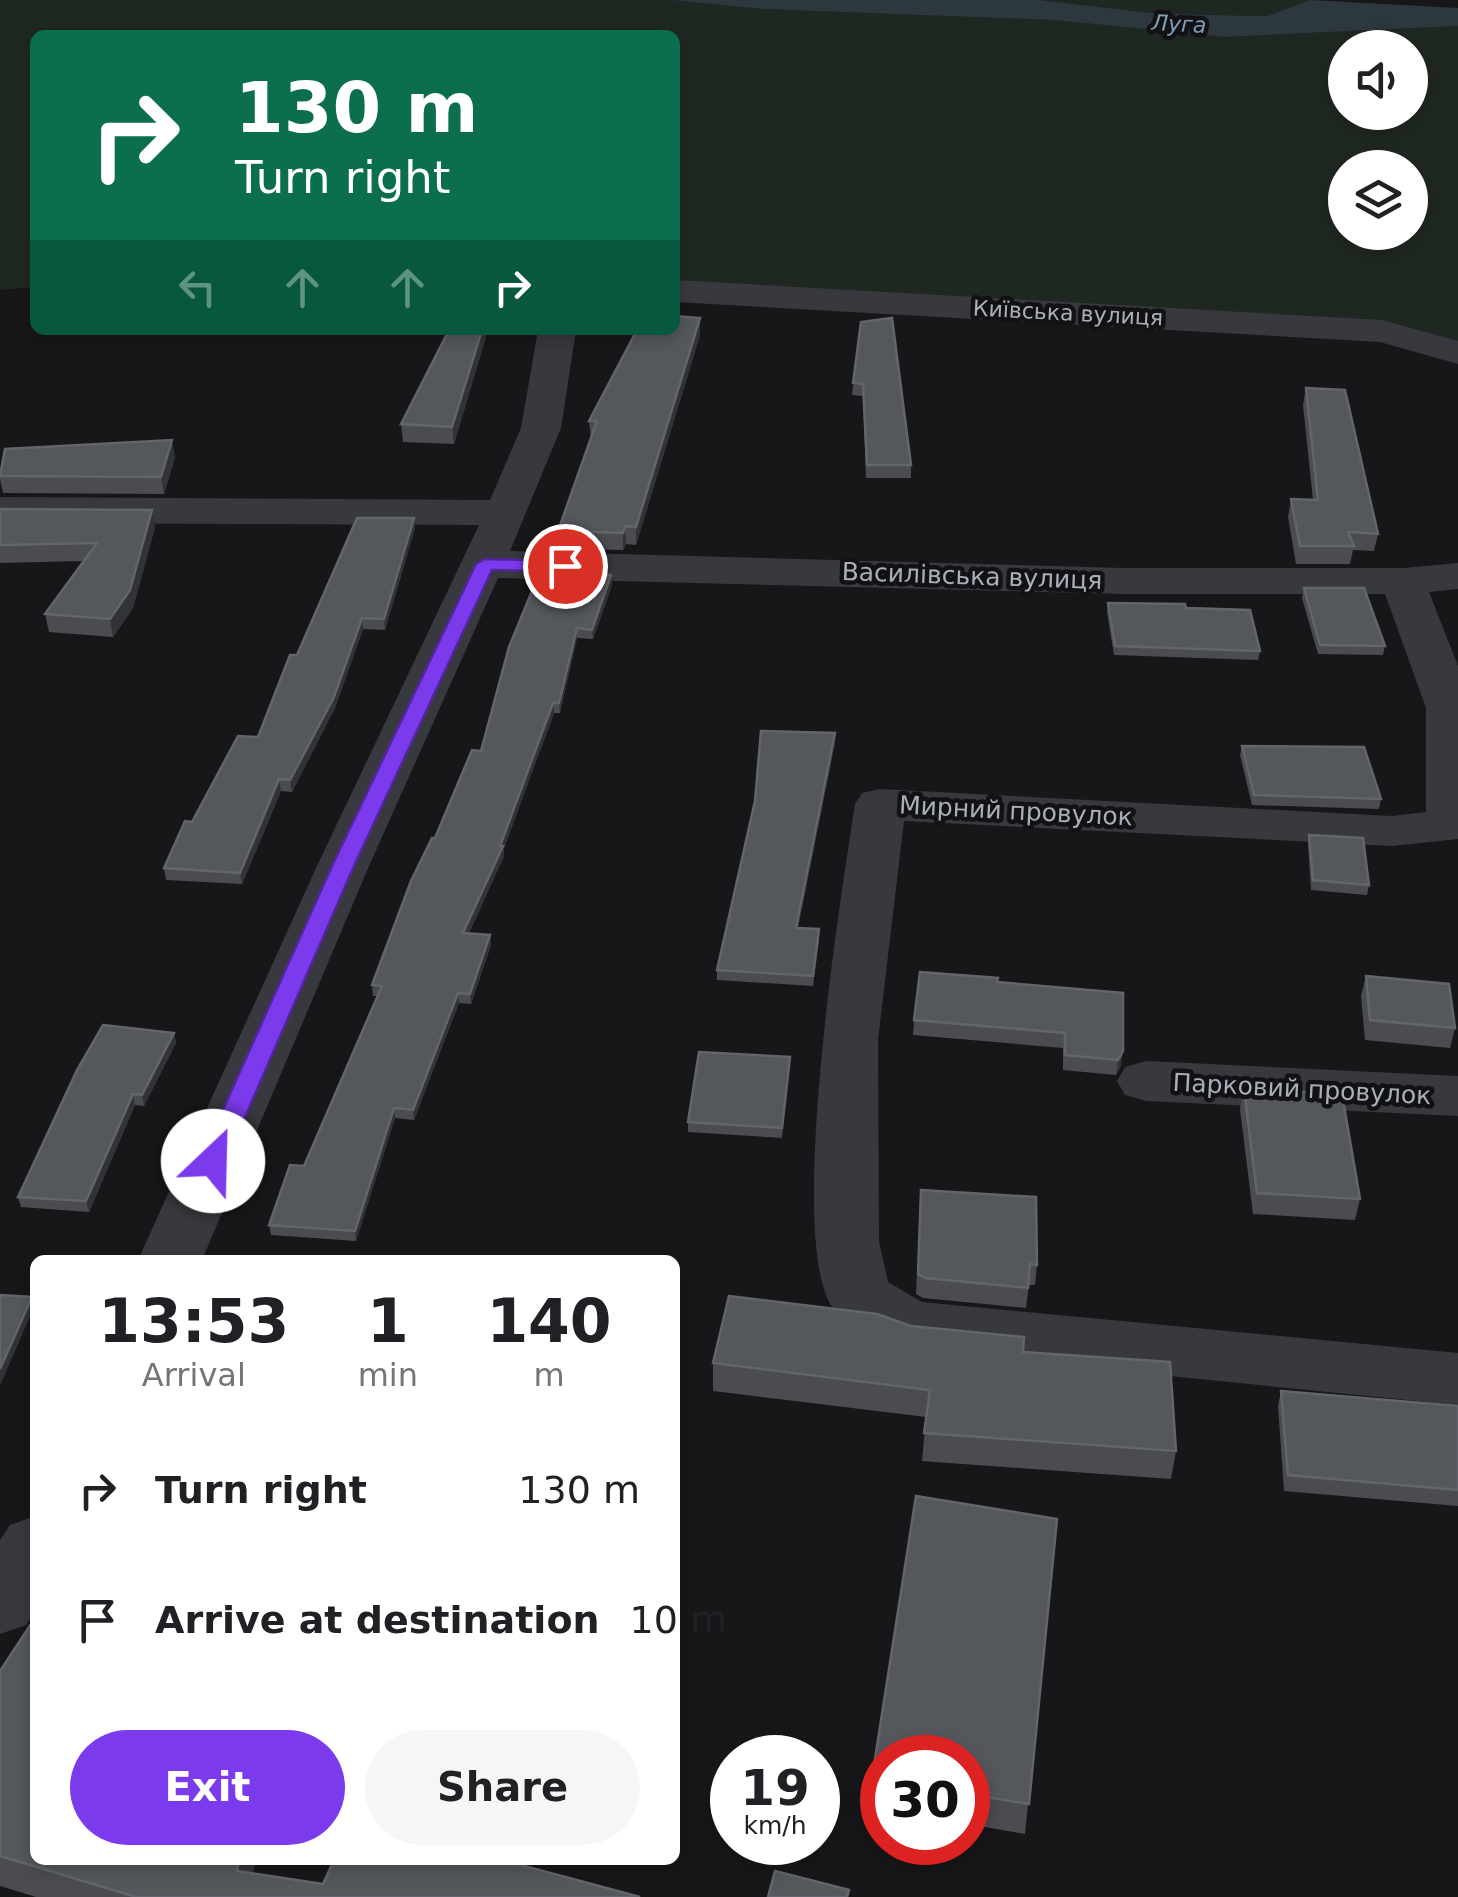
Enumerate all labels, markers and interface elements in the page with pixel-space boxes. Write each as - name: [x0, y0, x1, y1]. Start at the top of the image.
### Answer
- water label: Луга: [1150, 10, 1207, 38]
- map controls: [1328, 30, 1428, 250]
- button: sound: [1328, 30, 1428, 130]
- text: 130 m: [235, 67, 478, 149]
- icon: right: [70, 70, 200, 200]
- button: layers: [1328, 150, 1428, 250]
- text: Turn right: [235, 151, 450, 204]
- icon: left: [170, 260, 225, 315]
- icon: ahead: [275, 260, 330, 315]
- icon: ahead: [380, 260, 435, 315]
- icon: right: [485, 260, 540, 315]
- street label: Київська вулиця: [972, 296, 1164, 330]
- pin: [523, 524, 608, 609]
- icon: arrive: [538, 539, 593, 594]
- street label: Василівська вулиця: [841, 557, 1103, 595]
- street label: Мирний провулок: [898, 790, 1134, 832]
- street label: Парковий провулок: [1172, 1068, 1432, 1110]
- position arrow: [161, 1109, 265, 1213]
- text: 13:53: [98, 1286, 289, 1356]
- text: 1: [367, 1286, 409, 1356]
- text: 140: [486, 1286, 612, 1356]
- text: Arrival: [142, 1356, 246, 1394]
- text: min: [358, 1356, 418, 1394]
- text: m: [533, 1356, 565, 1394]
- icon: right: [70, 1463, 125, 1518]
- text: Turn right: [155, 1468, 367, 1512]
- text: 130 m: [518, 1468, 640, 1512]
- icon: arrive: [70, 1593, 125, 1648]
- text: Arrive at destination: [155, 1598, 600, 1642]
- text: 10 m: [630, 1598, 727, 1642]
- button: Exit: [70, 1730, 345, 1845]
- button: Share: [365, 1730, 640, 1845]
- speed limit sign: 30: [860, 1735, 990, 1865]
- text: 19: [740, 1759, 810, 1817]
- text: km/h: [743, 1811, 807, 1840]

